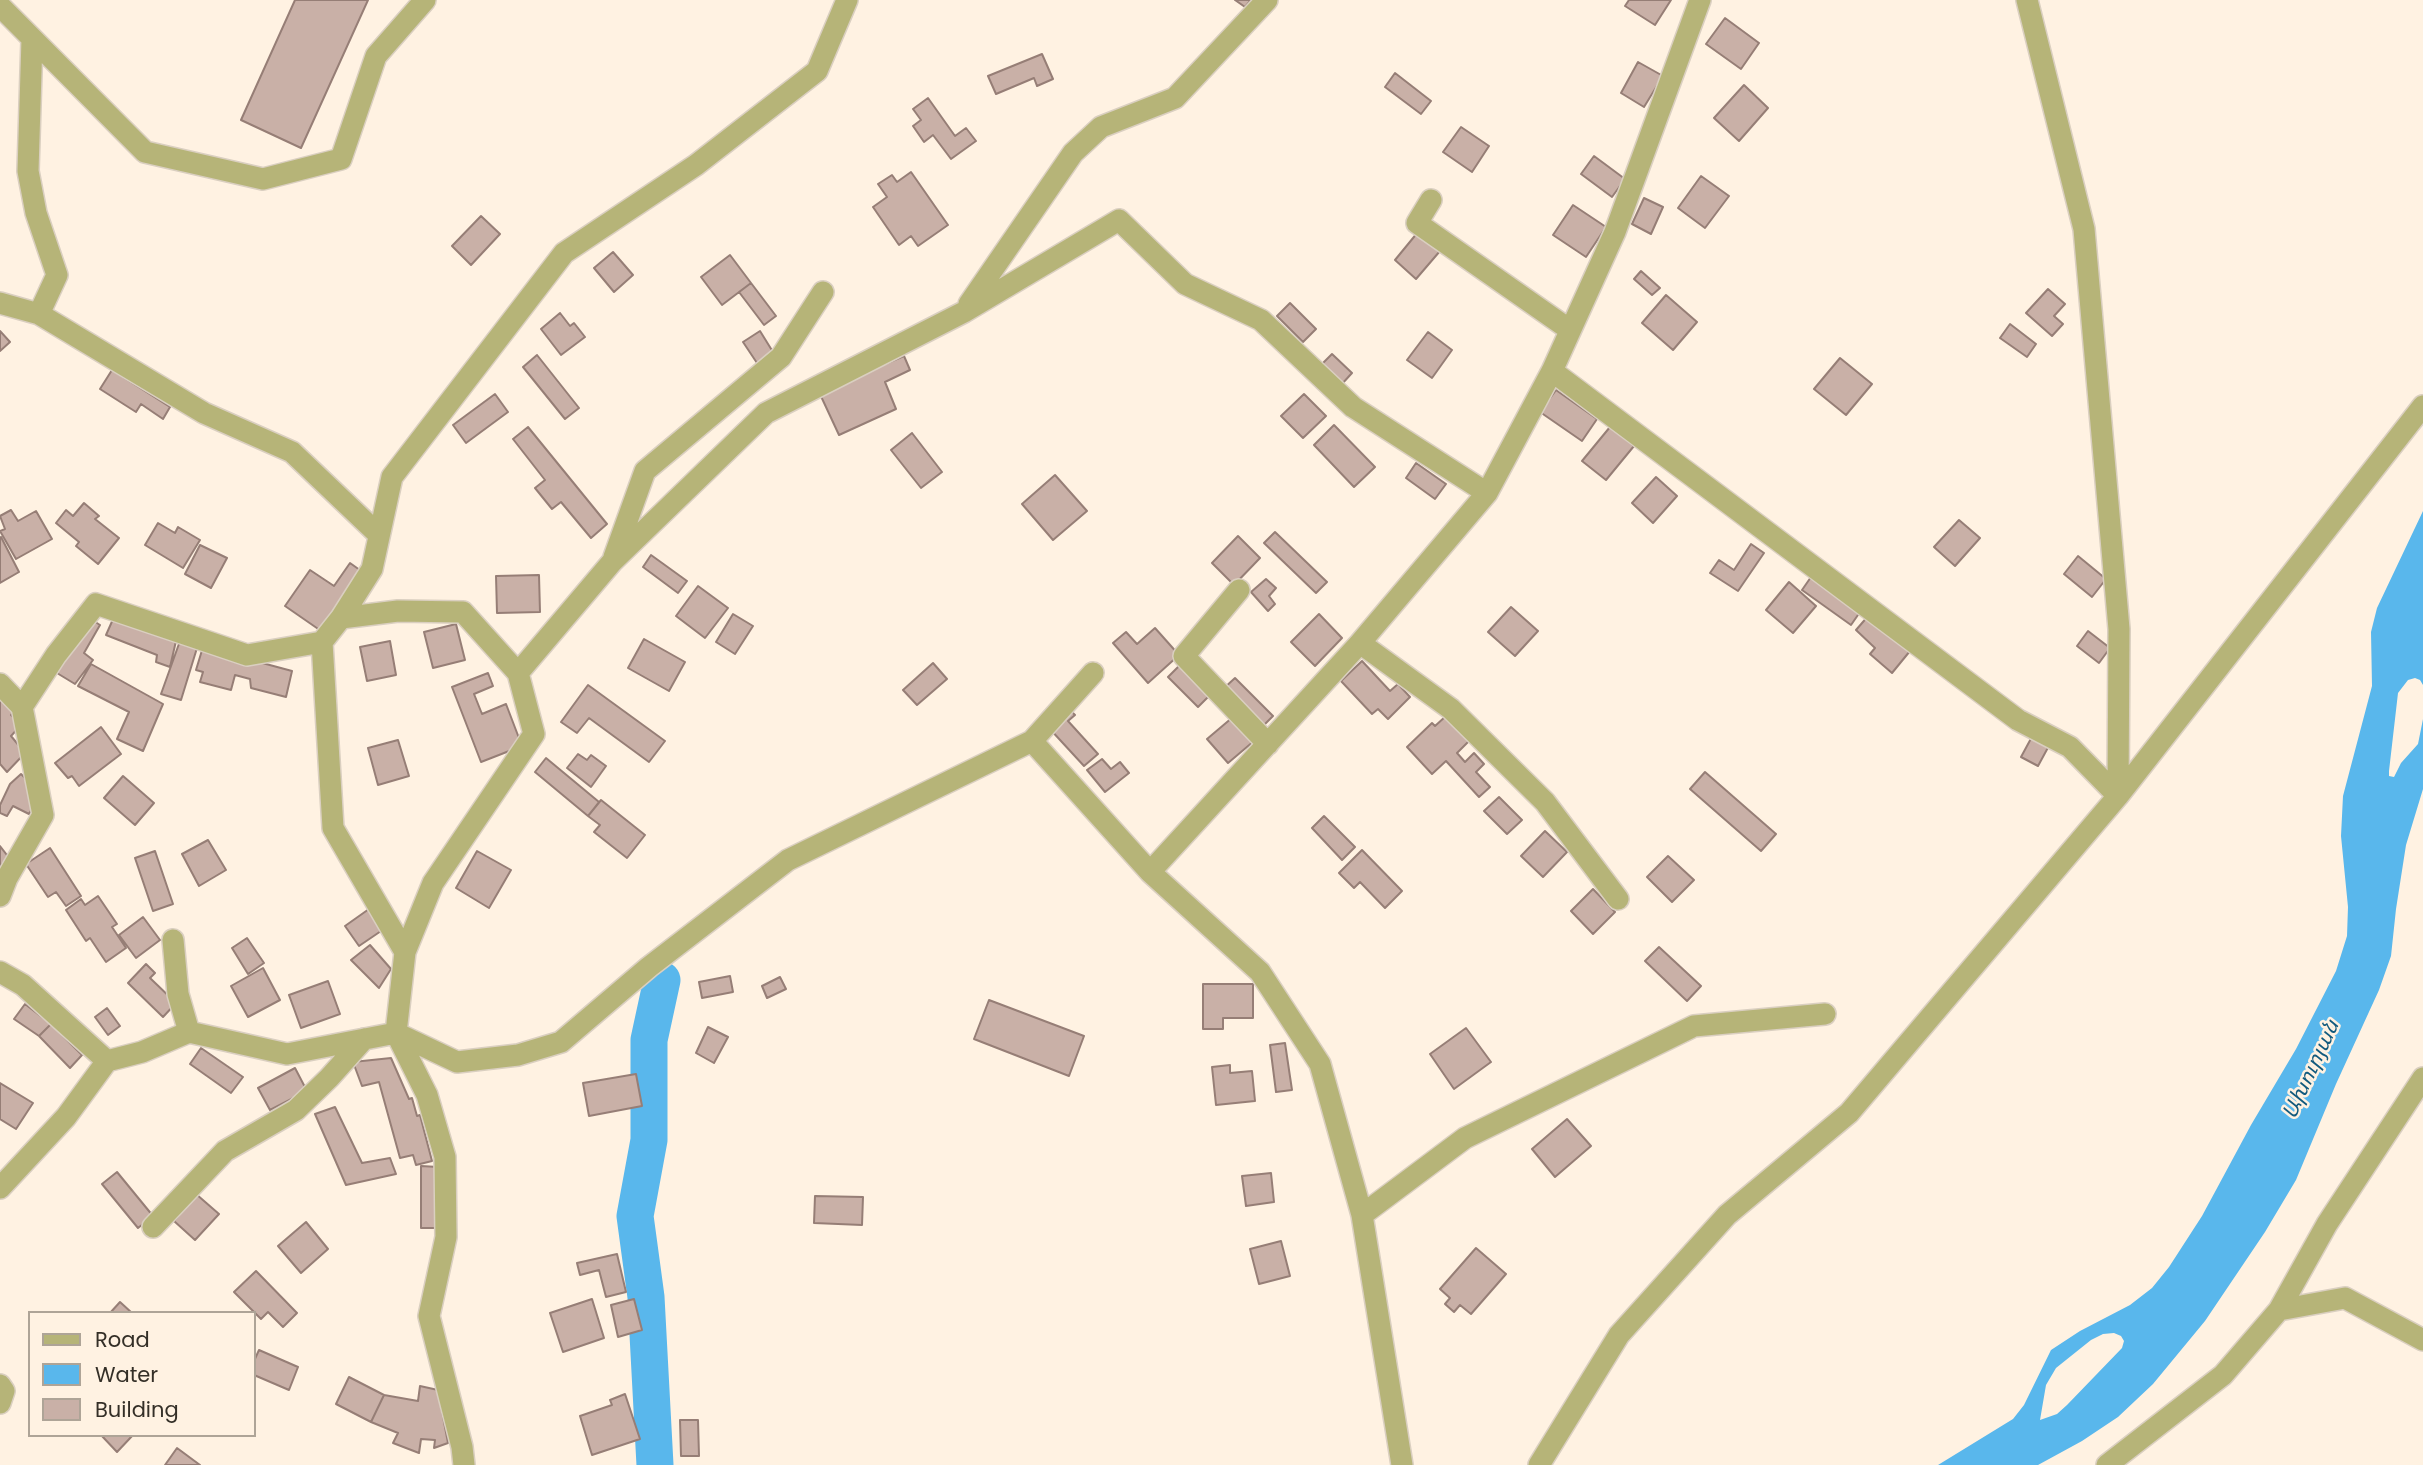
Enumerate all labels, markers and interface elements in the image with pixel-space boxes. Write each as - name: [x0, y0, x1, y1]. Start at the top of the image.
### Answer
- water label: Ախուրյան: [2278, 1017, 2346, 1123]
- legend: [28, 1311, 256, 1437]
- text: Road: [95, 1325, 150, 1354]
- text: Water: [95, 1360, 158, 1389]
- text: Building: [95, 1395, 179, 1424]

